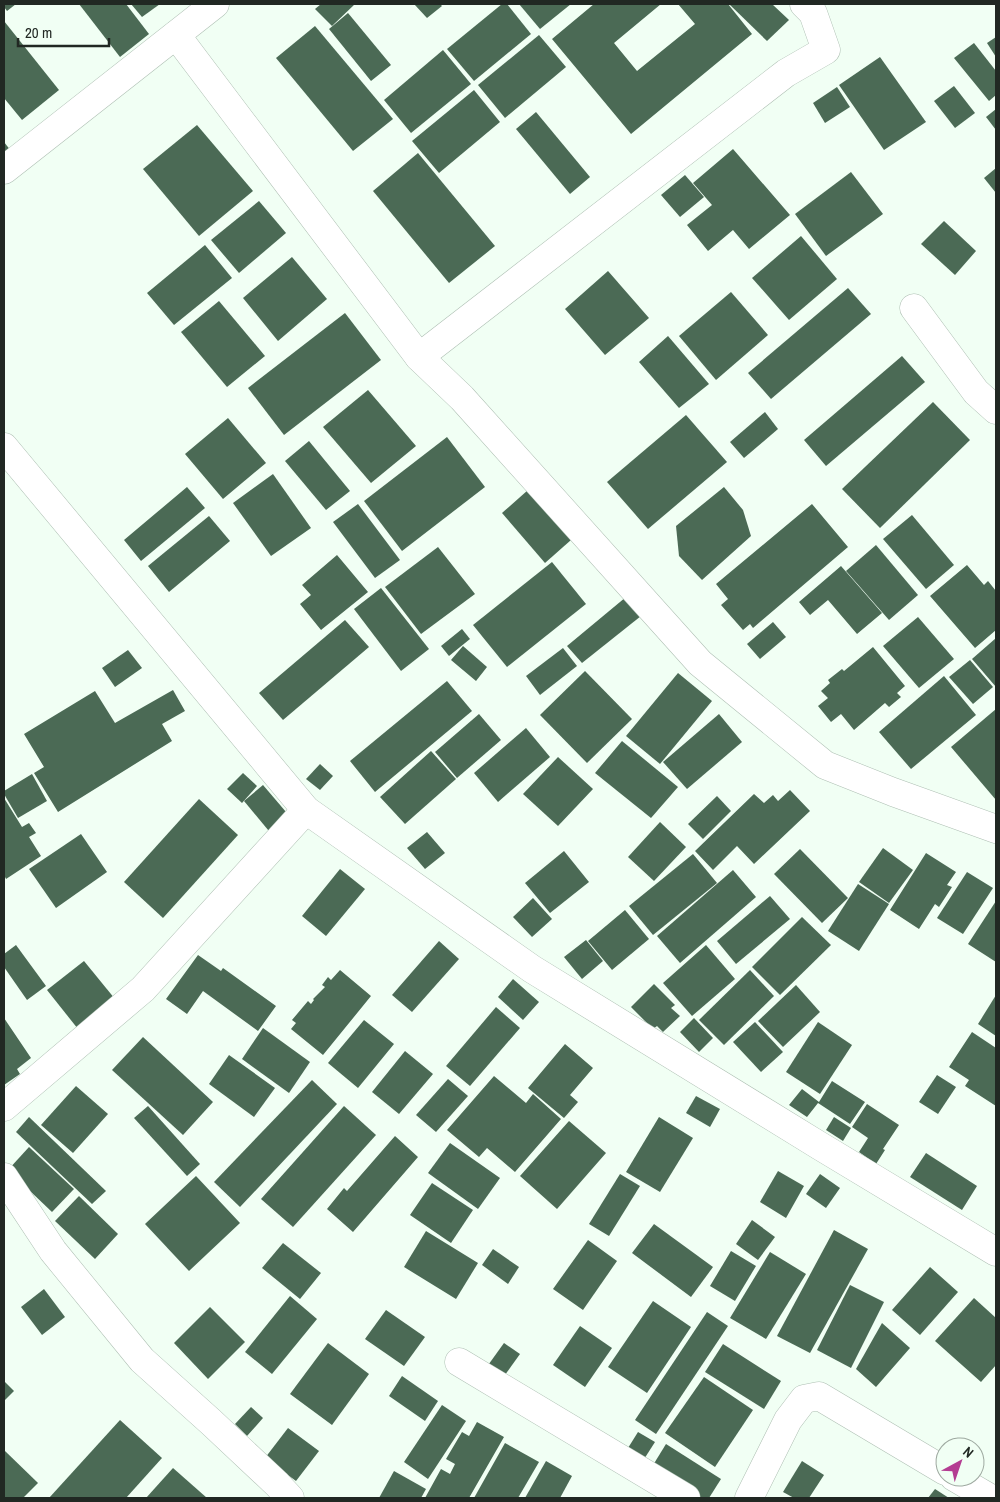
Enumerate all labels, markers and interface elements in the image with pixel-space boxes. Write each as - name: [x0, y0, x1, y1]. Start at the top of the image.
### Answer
- scale bar: [18, 15, 109, 47]
- text: 20 m: [25, 22, 52, 43]
- north arrow: [935, 1437, 985, 1487]
- text: N: [959, 1442, 977, 1462]

